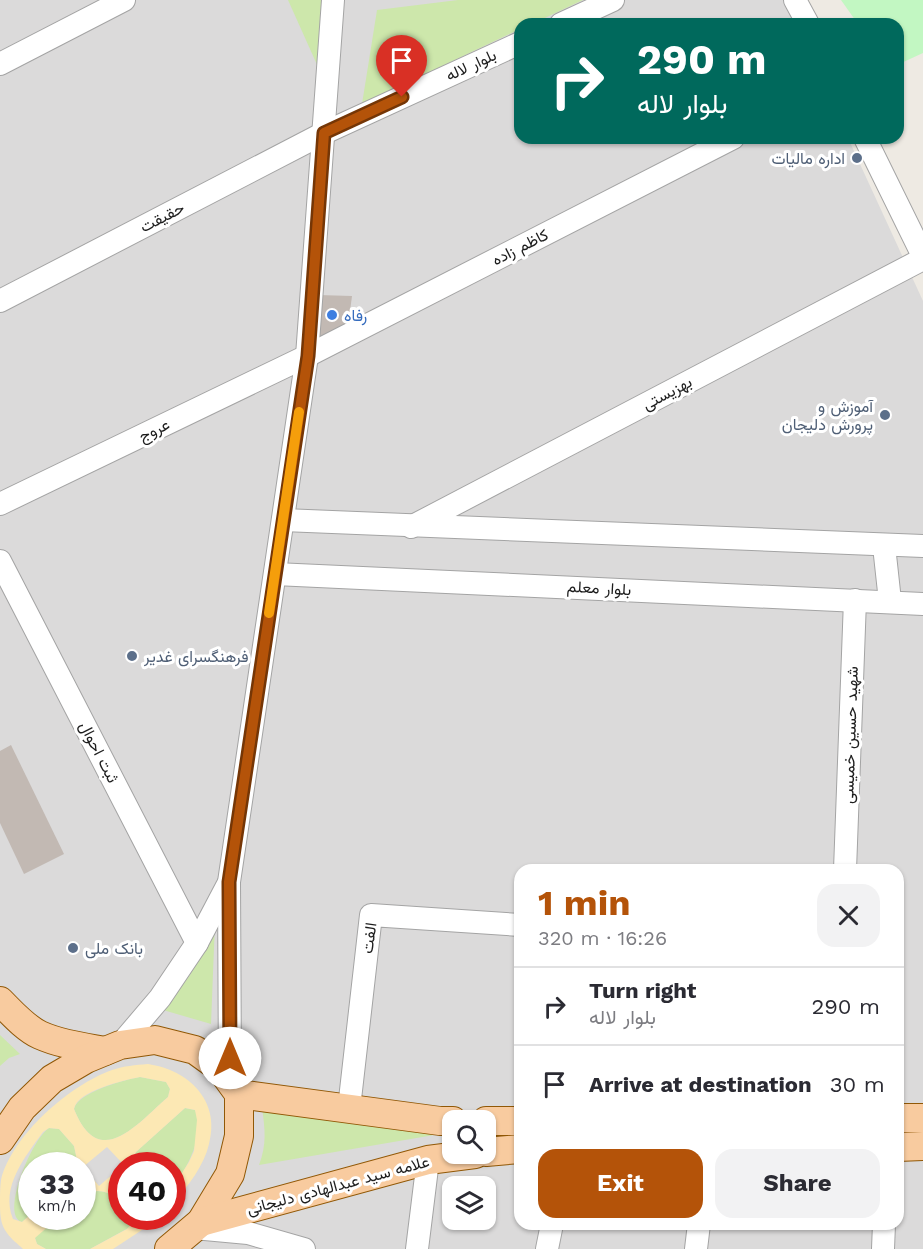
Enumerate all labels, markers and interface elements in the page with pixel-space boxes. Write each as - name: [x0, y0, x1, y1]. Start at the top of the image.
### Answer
- pin: [376, 35, 427, 97]
- text: 290 m: [637, 35, 767, 84]
- icon: right: [538, 42, 616, 120]
- icon: arrive: [385, 44, 418, 77]
- street label: بلوار لاله: [443, 45, 500, 86]
- text: بلوار لاله: [637, 88, 727, 120]
- place label: اداره مالیات: [771, 149, 845, 169]
- marker: اداره مالیات: [850, 151, 864, 165]
- street label: حقیقت: [137, 198, 188, 236]
- street label: کاظم زاده: [489, 225, 552, 270]
- place label: رفاه: [344, 306, 367, 326]
- marker: رفاه: [325, 308, 339, 322]
- street label: بهزیستی: [639, 372, 696, 415]
- place label: آموزش و پرورش دلیجان: [782, 397, 874, 436]
- marker: آموزش و پرورش دلیجان: [878, 408, 892, 422]
- street label: عروج: [135, 414, 173, 447]
- street label: بلوار معلم: [566, 577, 632, 600]
- place label: فرهنگسرای غدیر: [143, 647, 249, 667]
- marker: فرهنگسرای غدیر: [125, 649, 139, 663]
- street label: شهید حسین خمیسی: [838, 666, 863, 804]
- street label: ثبت احوال: [75, 718, 123, 786]
- text: 1 min: [538, 882, 630, 924]
- button: close: [817, 884, 880, 947]
- street label: الفت: [357, 921, 381, 955]
- text: 320 m · 16:26: [538, 926, 667, 950]
- place label: بانک ملی: [85, 939, 143, 959]
- marker: بانک ملی: [66, 941, 80, 955]
- text: Turn right: [589, 978, 696, 1003]
- icon: right: [538, 990, 571, 1023]
- text: 290 m: [811, 994, 880, 1019]
- text: بلوار لاله: [589, 1005, 656, 1029]
- position arrow: [198, 1026, 262, 1090]
- icon: arrive: [538, 1068, 571, 1101]
- text: Arrive at destination: [589, 1072, 812, 1097]
- text: 30 m: [830, 1072, 885, 1097]
- map controls: [442, 1110, 496, 1230]
- button: search: [442, 1110, 496, 1164]
- button: Exit: [538, 1149, 703, 1218]
- button: Share: [715, 1149, 880, 1218]
- street label: علامه سید عبدالهادی دلیجانی: [245, 1151, 432, 1219]
- speed limit sign: 40: [108, 1152, 186, 1230]
- text: 33: [39, 1166, 75, 1201]
- button: layers: [442, 1176, 496, 1230]
- text: km/h: [38, 1197, 76, 1215]

